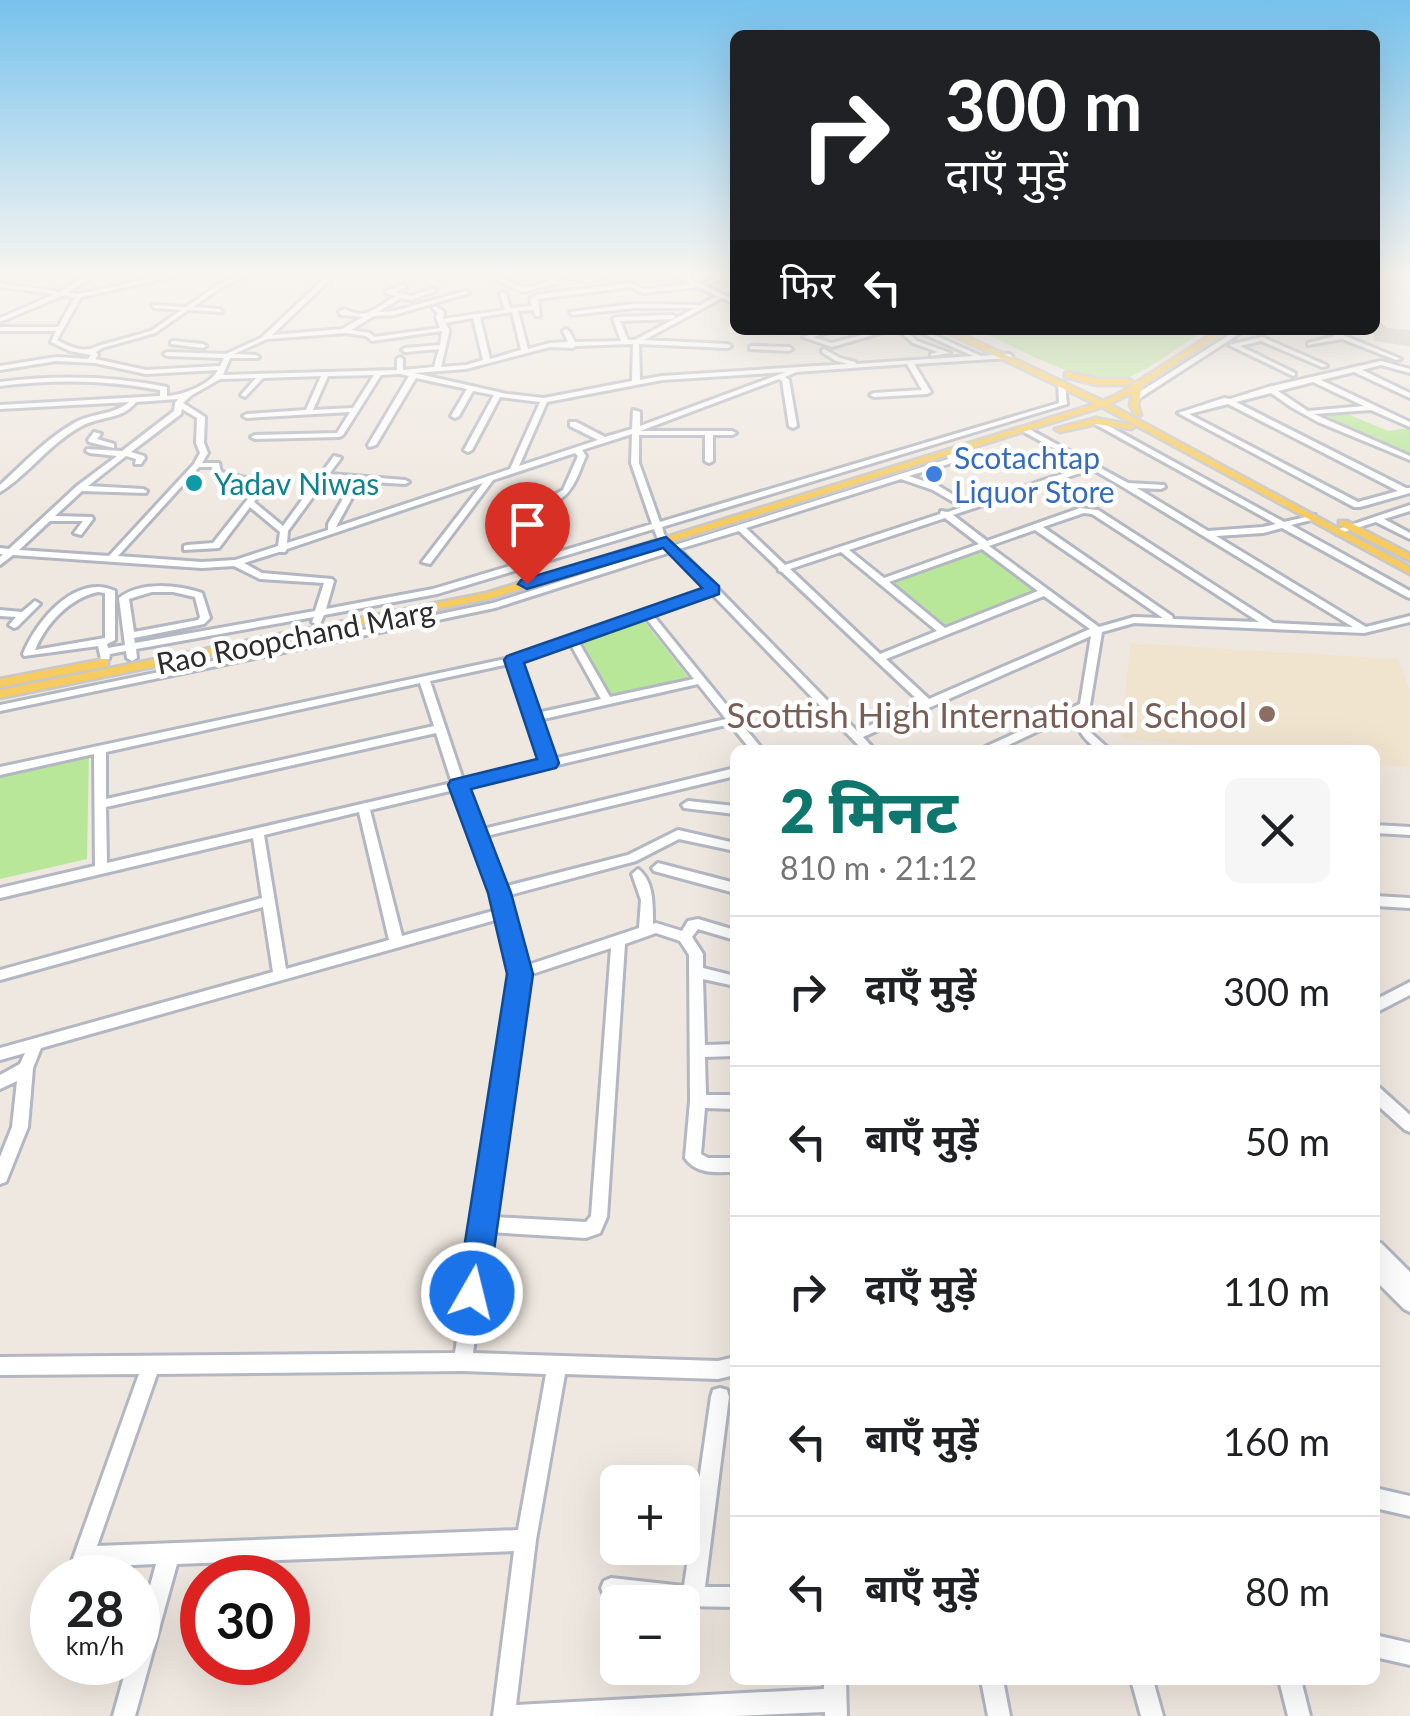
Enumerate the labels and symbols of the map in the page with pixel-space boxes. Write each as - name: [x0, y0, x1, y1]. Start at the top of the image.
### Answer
- place label: Scotachtap Liquor Store: [954, 439, 1115, 509]
- marker: Scotachtap Liquor Store: [923, 463, 945, 485]
- place label: Yadav Niwas: [214, 465, 379, 501]
- marker: Yadav Niwas: [183, 472, 205, 494]
- pin: [485, 482, 570, 585]
- street label: Rao Roopchand Marg: [153, 591, 437, 681]
- place label: Scottish High International School: [727, 693, 1247, 735]
- marker: Scottish High International School: [1256, 703, 1278, 725]
- position arrow: [420, 1241, 524, 1345]
- speed limit sign: 30: [180, 1555, 310, 1685]

